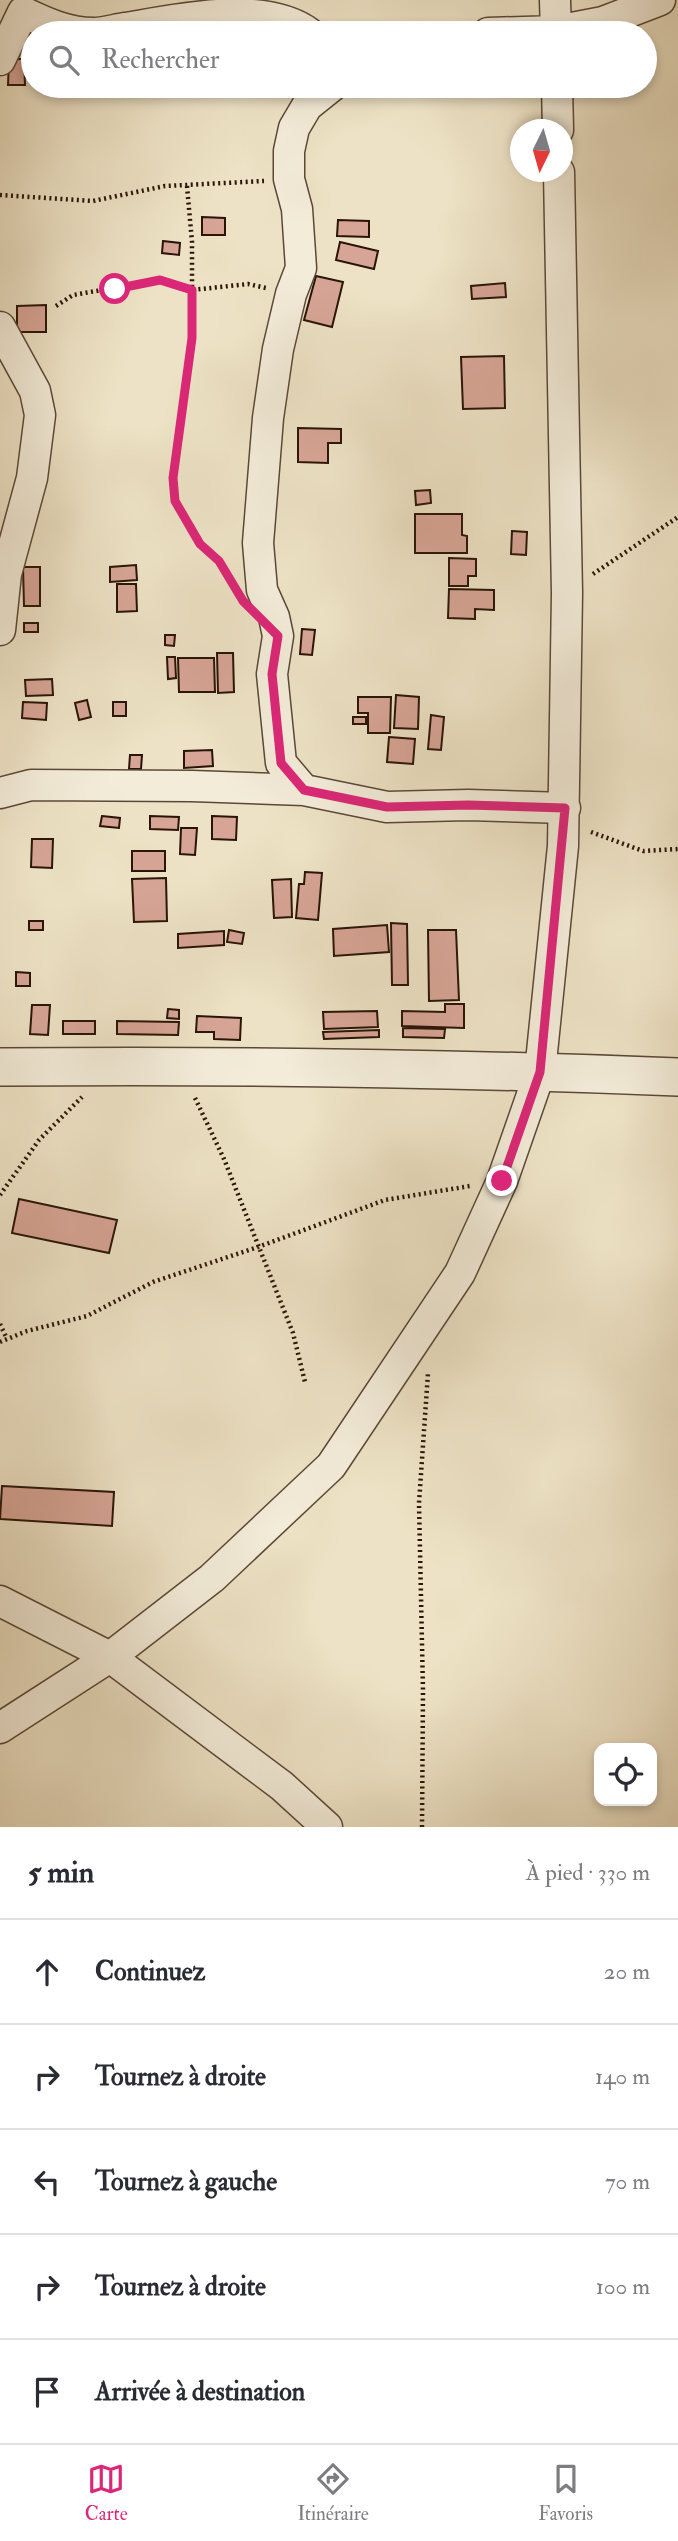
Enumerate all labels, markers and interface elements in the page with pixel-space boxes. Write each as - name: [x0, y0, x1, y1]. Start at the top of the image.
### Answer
- search box: [21, 21, 657, 98]
- icon: search: [45, 41, 83, 79]
- text: Rechercher: [101, 44, 220, 76]
- north arrow: [510, 119, 573, 182]
- route start: [99, 273, 130, 304]
- route end: [486, 1165, 517, 1196]
- map controls: [594, 1743, 657, 1806]
- button: locate: [594, 1743, 657, 1806]
- text: 5 min: [28, 1854, 94, 1891]
- text: À pied · 330 m: [526, 1858, 650, 1887]
- icon: ahead: [28, 1953, 66, 1991]
- text: Continuez: [95, 1956, 205, 1988]
- text: 20 m: [604, 1957, 650, 1986]
- icon: right: [28, 2058, 66, 2096]
- text: Tournez à droite: [95, 2061, 266, 2093]
- text: 140 m: [595, 2062, 650, 2091]
- icon: left: [28, 2163, 66, 2201]
- text: Tournez à gauche: [95, 2166, 277, 2198]
- text: 70 m: [605, 2167, 650, 2196]
- icon: right: [28, 2268, 66, 2306]
- text: Tournez à droite: [95, 2271, 266, 2303]
- text: 100 m: [596, 2272, 650, 2301]
- icon: arrive: [28, 2373, 66, 2411]
- text: Arrivée à destination: [95, 2376, 305, 2408]
- tab: Carte: [85, 2460, 128, 2526]
- tab: Itinéraire: [297, 2460, 369, 2526]
- tab: Favoris: [538, 2460, 593, 2526]

